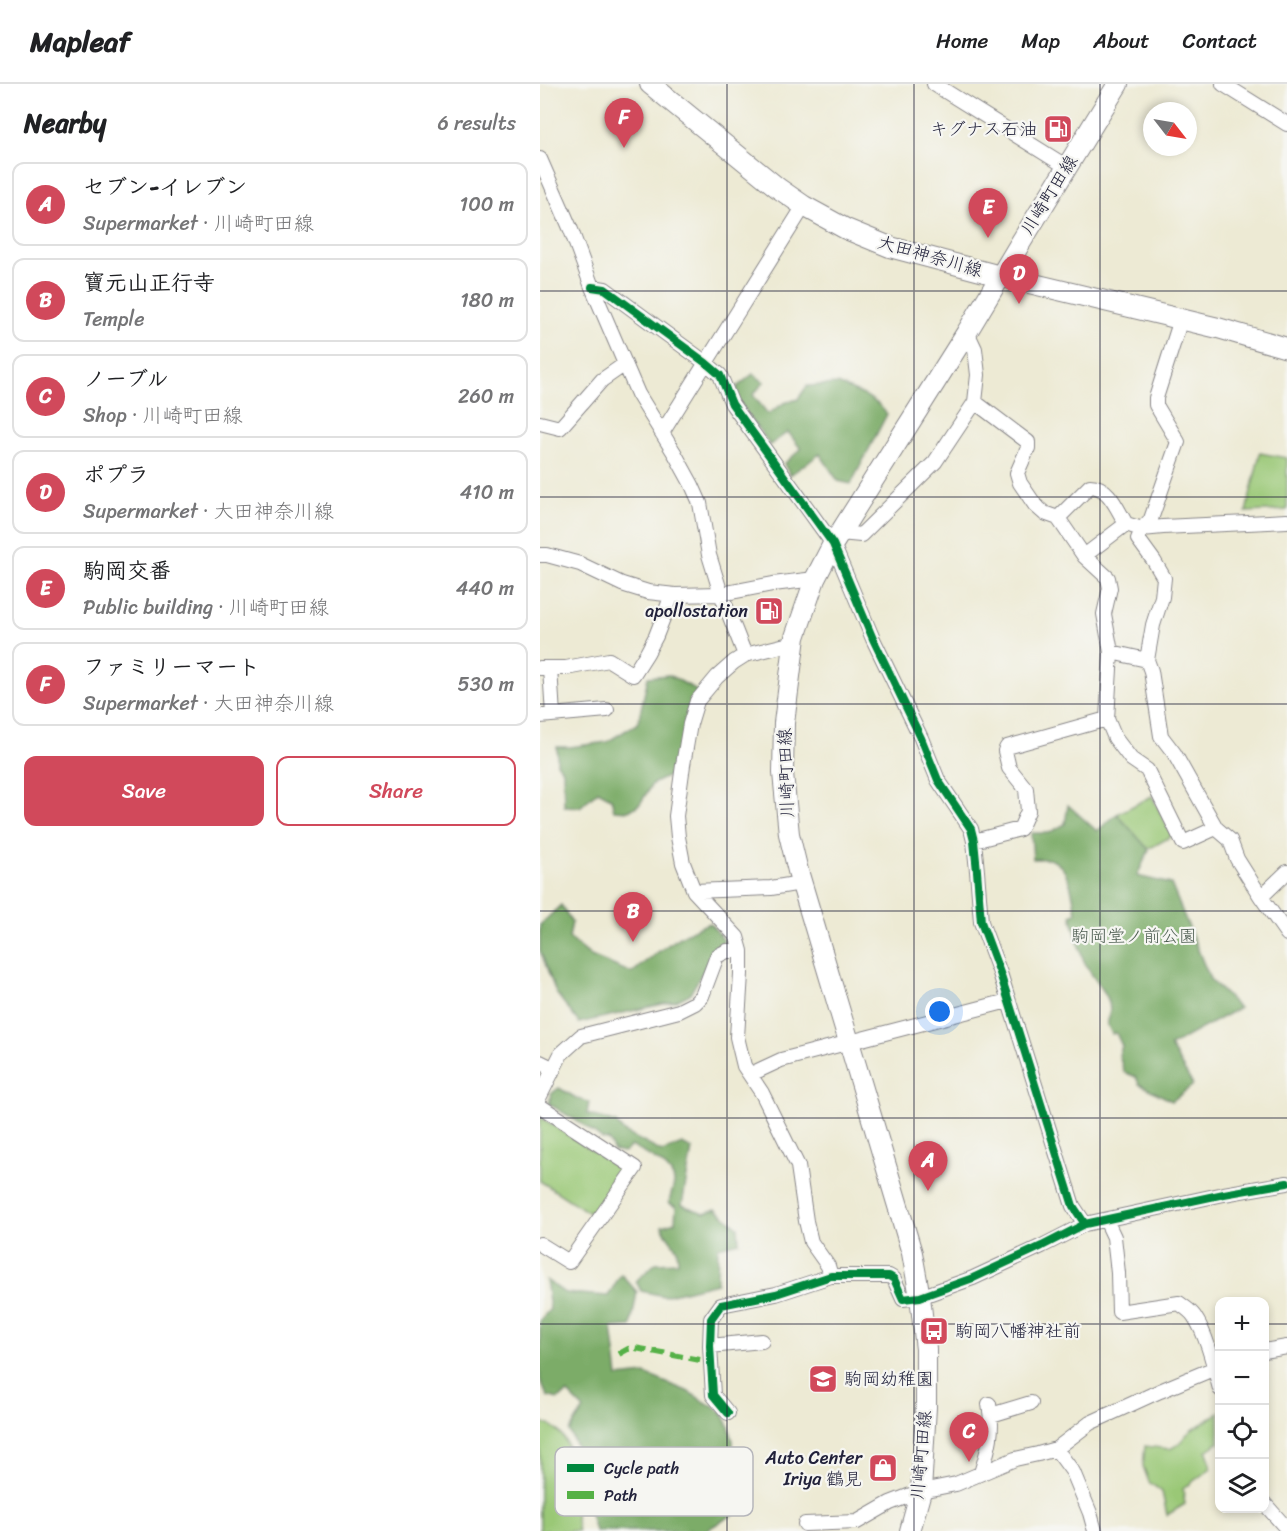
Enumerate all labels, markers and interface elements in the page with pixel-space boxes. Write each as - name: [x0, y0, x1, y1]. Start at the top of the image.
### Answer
- text: Mapleaf: [30, 17, 130, 66]
- text: Home: [936, 22, 988, 60]
- text: Map: [1021, 22, 1060, 60]
- text: About: [1093, 22, 1150, 60]
- text: Contact: [1183, 22, 1257, 60]
- pin: F: [604, 98, 644, 148]
- text: Nearby: [24, 100, 106, 146]
- north arrow: [1143, 102, 1197, 156]
- text: 6 results: [437, 106, 516, 141]
- place label: キグナス石油: [930, 113, 1037, 145]
- fuel station icon: キグナス石油: [1042, 113, 1074, 145]
- street label: 川崎町田線: [1012, 148, 1086, 242]
- text: セブン-イレブン: [83, 167, 247, 206]
- text: A: [39, 187, 52, 222]
- text: 100 m: [460, 187, 514, 222]
- pin: E: [968, 188, 1008, 238]
- text: Supermarket · 川崎町田線: [83, 206, 314, 241]
- street label: 大田神奈川線: [874, 226, 986, 286]
- pin: D: [1000, 254, 1038, 304]
- text: 寶元山正行寺: [83, 263, 215, 302]
- text: B: [39, 283, 52, 318]
- text: 180 m: [460, 283, 514, 318]
- text: Temple: [83, 302, 145, 337]
- text: ノーブル: [83, 359, 169, 398]
- text: C: [39, 379, 52, 414]
- text: 260 m: [458, 379, 514, 414]
- text: Shop · 川崎町田線: [83, 398, 243, 433]
- text: ポプラ: [83, 455, 149, 494]
- text: D: [40, 475, 51, 510]
- text: 410 m: [460, 475, 514, 510]
- text: Supermarket · 大田神奈川線: [83, 494, 334, 529]
- text: 駒岡交番: [83, 551, 171, 590]
- text: E: [40, 571, 51, 606]
- text: 440 m: [456, 571, 514, 606]
- text: Public building · 川崎町田線: [83, 590, 329, 625]
- place label: apollostation: [645, 595, 748, 627]
- fuel station icon: apollostation: [753, 595, 785, 627]
- text: ファミリーマート: [83, 647, 260, 686]
- text: F: [40, 667, 51, 702]
- text: 530 m: [458, 667, 514, 702]
- text: Supermarket · 大田神奈川線: [83, 686, 334, 721]
- street label: 川崎町田線: [768, 727, 804, 819]
- button: Save: [24, 756, 264, 826]
- button: Share: [276, 756, 516, 826]
- pin: B: [614, 892, 652, 942]
- park label: 駒岡堂ノ前公園: [1071, 920, 1197, 952]
- your location: [925, 997, 954, 1026]
- pin: A: [908, 1142, 948, 1191]
- map controls: [1215, 1297, 1269, 1513]
- button: +: [1215, 1297, 1269, 1351]
- bus stop icon: 駒岡八幡神社前: [918, 1315, 950, 1347]
- place label: 駒岡八幡神社前: [955, 1315, 1081, 1347]
- button: −: [1215, 1351, 1269, 1405]
- school or university icon: 駒岡幼稚園: [807, 1363, 839, 1395]
- place label: 駒岡幼稚園: [844, 1363, 934, 1395]
- button: locate: [1215, 1405, 1269, 1459]
- street label: 川崎町田線: [901, 1409, 941, 1501]
- pin: C: [950, 1412, 988, 1462]
- place label: Auto Center Iriya 鶴見: [764, 1442, 864, 1495]
- legend: [555, 1447, 753, 1516]
- shop icon: Auto Center Iriya 鶴見: [867, 1452, 899, 1484]
- text: Cycle path: [604, 1454, 679, 1483]
- button: layers: [1215, 1459, 1269, 1513]
- text: Path: [604, 1481, 637, 1510]

